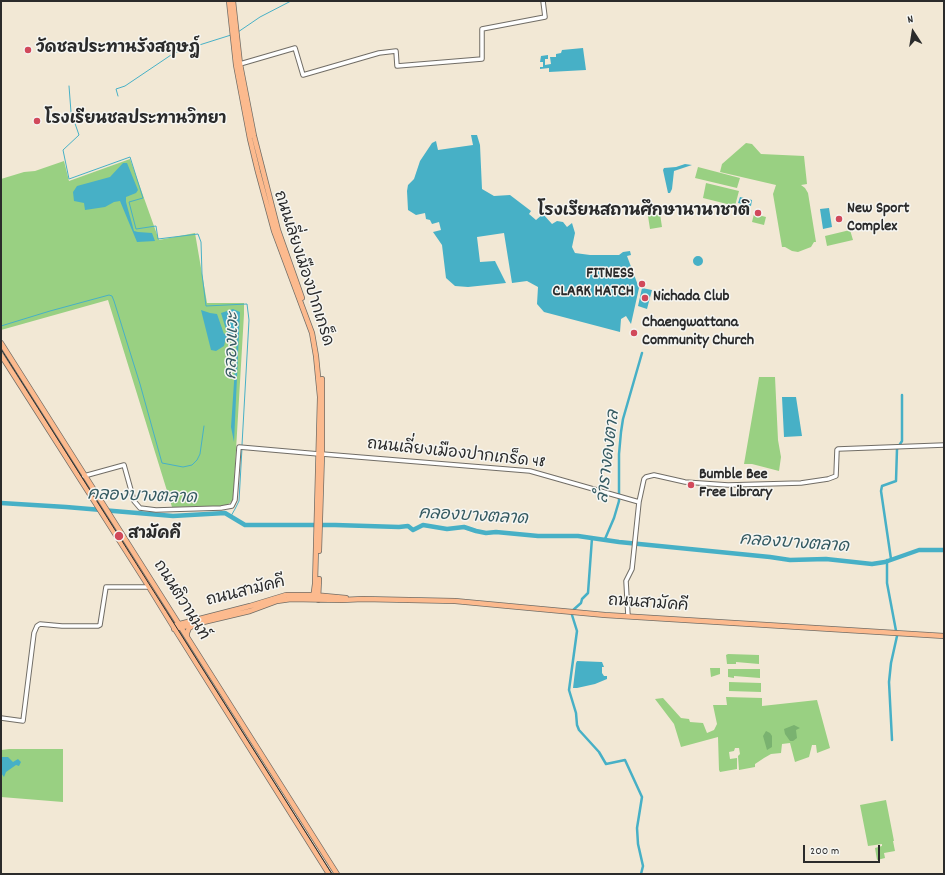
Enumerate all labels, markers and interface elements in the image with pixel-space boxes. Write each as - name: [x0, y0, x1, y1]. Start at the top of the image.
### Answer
- north arrow: [893, 12, 933, 52]
- text: N: [906, 12, 915, 29]
- place label: วัดชลประทานรังสฤษฎ์: [36, 40, 200, 60]
- marker: วัดชลประทานรังสฤษฎ์: [23, 45, 33, 55]
- place label: โรงเรียนชลประทานวิทยา: [45, 111, 226, 131]
- marker: โรงเรียนชลประทานวิทยา: [32, 116, 42, 126]
- street label: ถนนเลี่ยงเมืองปากเกร็ด: [268, 189, 336, 349]
- place label: New Sport Complex: [847, 200, 909, 238]
- place label: โรงเรียนสถานศึกษานานาชาติ: [538, 203, 750, 223]
- marker: โรงเรียนสถานศึกษานานาชาติ: [753, 208, 763, 218]
- marker: New Sport Complex: [834, 214, 844, 224]
- place label: FITNESS CLARK HATCH: [553, 265, 634, 303]
- marker: FITNESS CLARK HATCH: [637, 279, 647, 289]
- place label: Nichada Club: [653, 288, 729, 308]
- marker: Nichada Club: [640, 293, 650, 303]
- water label: คลองแวะ: [223, 312, 245, 380]
- place label: Chaengwattana Community Church: [642, 314, 754, 352]
- marker: Chaengwattana Community Church: [629, 328, 639, 338]
- water label: ลำรางดงตาล: [594, 409, 626, 505]
- street label: ถนนเลี่ยงเมืองปากเกร็ด 48: [366, 436, 546, 474]
- place label: Bumble Bee Free Library: [699, 466, 772, 504]
- marker: Bumble Bee Free Library: [686, 480, 696, 490]
- water label: คลองบางตลาด: [87, 486, 197, 510]
- water label: คลองบางตลาด: [418, 505, 528, 531]
- place label: สามัคคี: [128, 526, 181, 546]
- marker: สามัคคี: [113, 530, 125, 542]
- water label: คลองบางตลาด: [739, 531, 849, 559]
- street label: ถนนติวานนท์: [148, 557, 212, 645]
- street label: ถนนสามัคคี: [205, 574, 287, 612]
- street label: ถนนสามัคคี: [607, 593, 689, 617]
- scale bar: [805, 837, 882, 863]
- text: 200 m: [810, 843, 839, 860]

